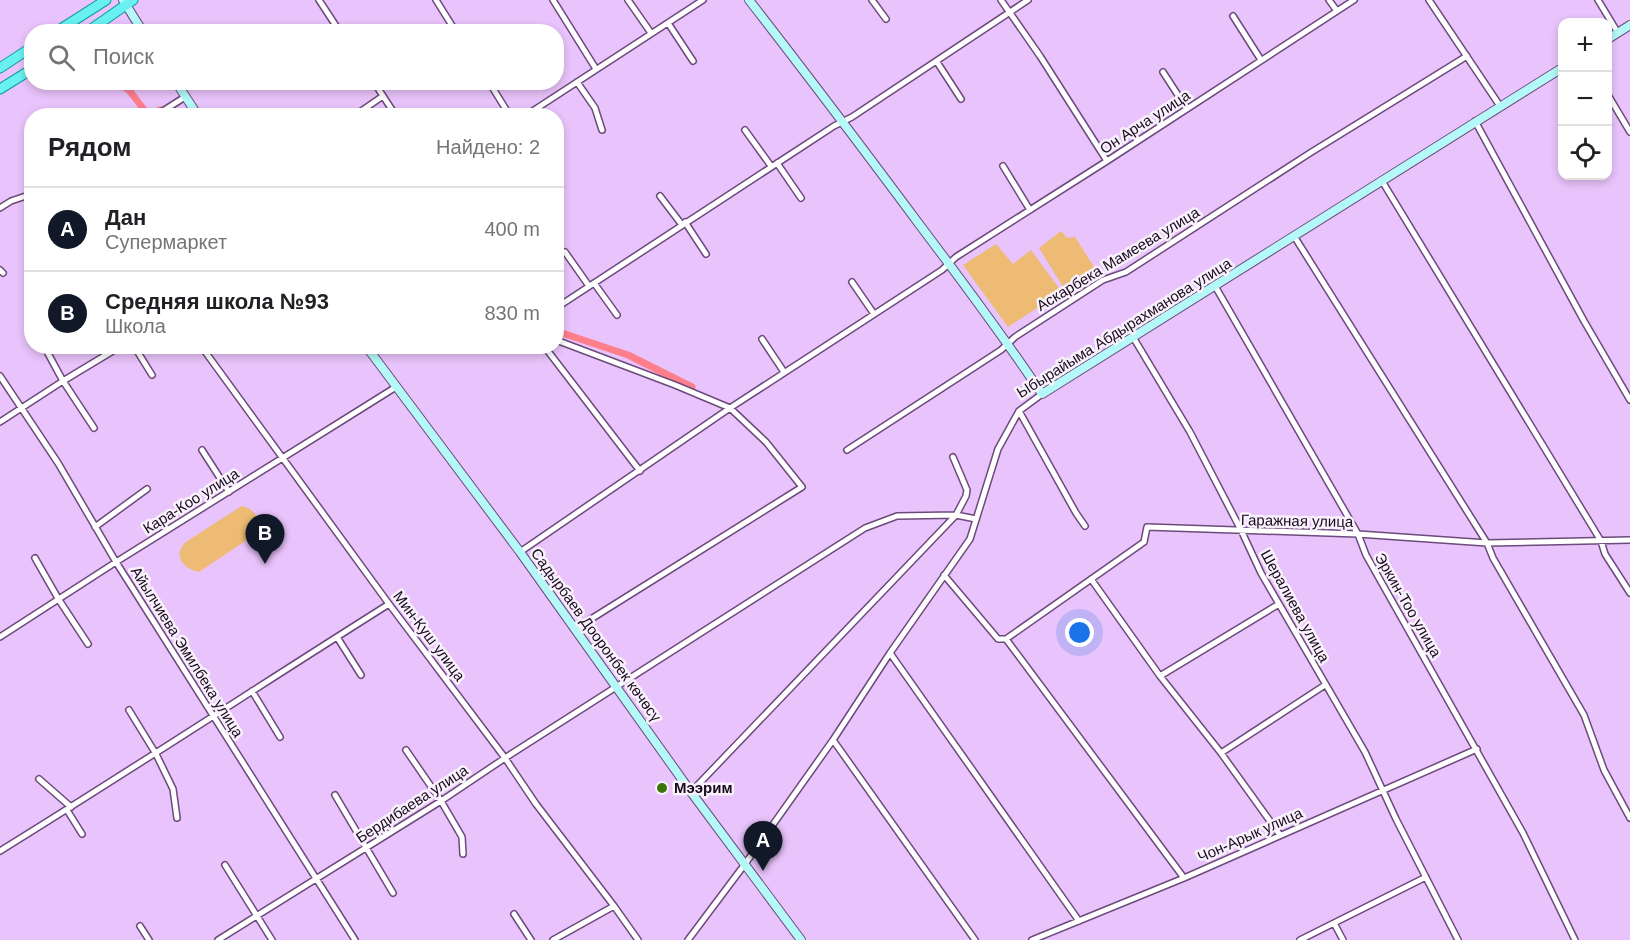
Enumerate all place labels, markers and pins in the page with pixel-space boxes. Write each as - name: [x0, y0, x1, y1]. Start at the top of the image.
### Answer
- pin: B: [246, 514, 284, 564]
- place label: Мээрим: [674, 779, 733, 796]
- marker: Мээрим: [655, 781, 669, 795]
- pin: A: [744, 822, 783, 871]

